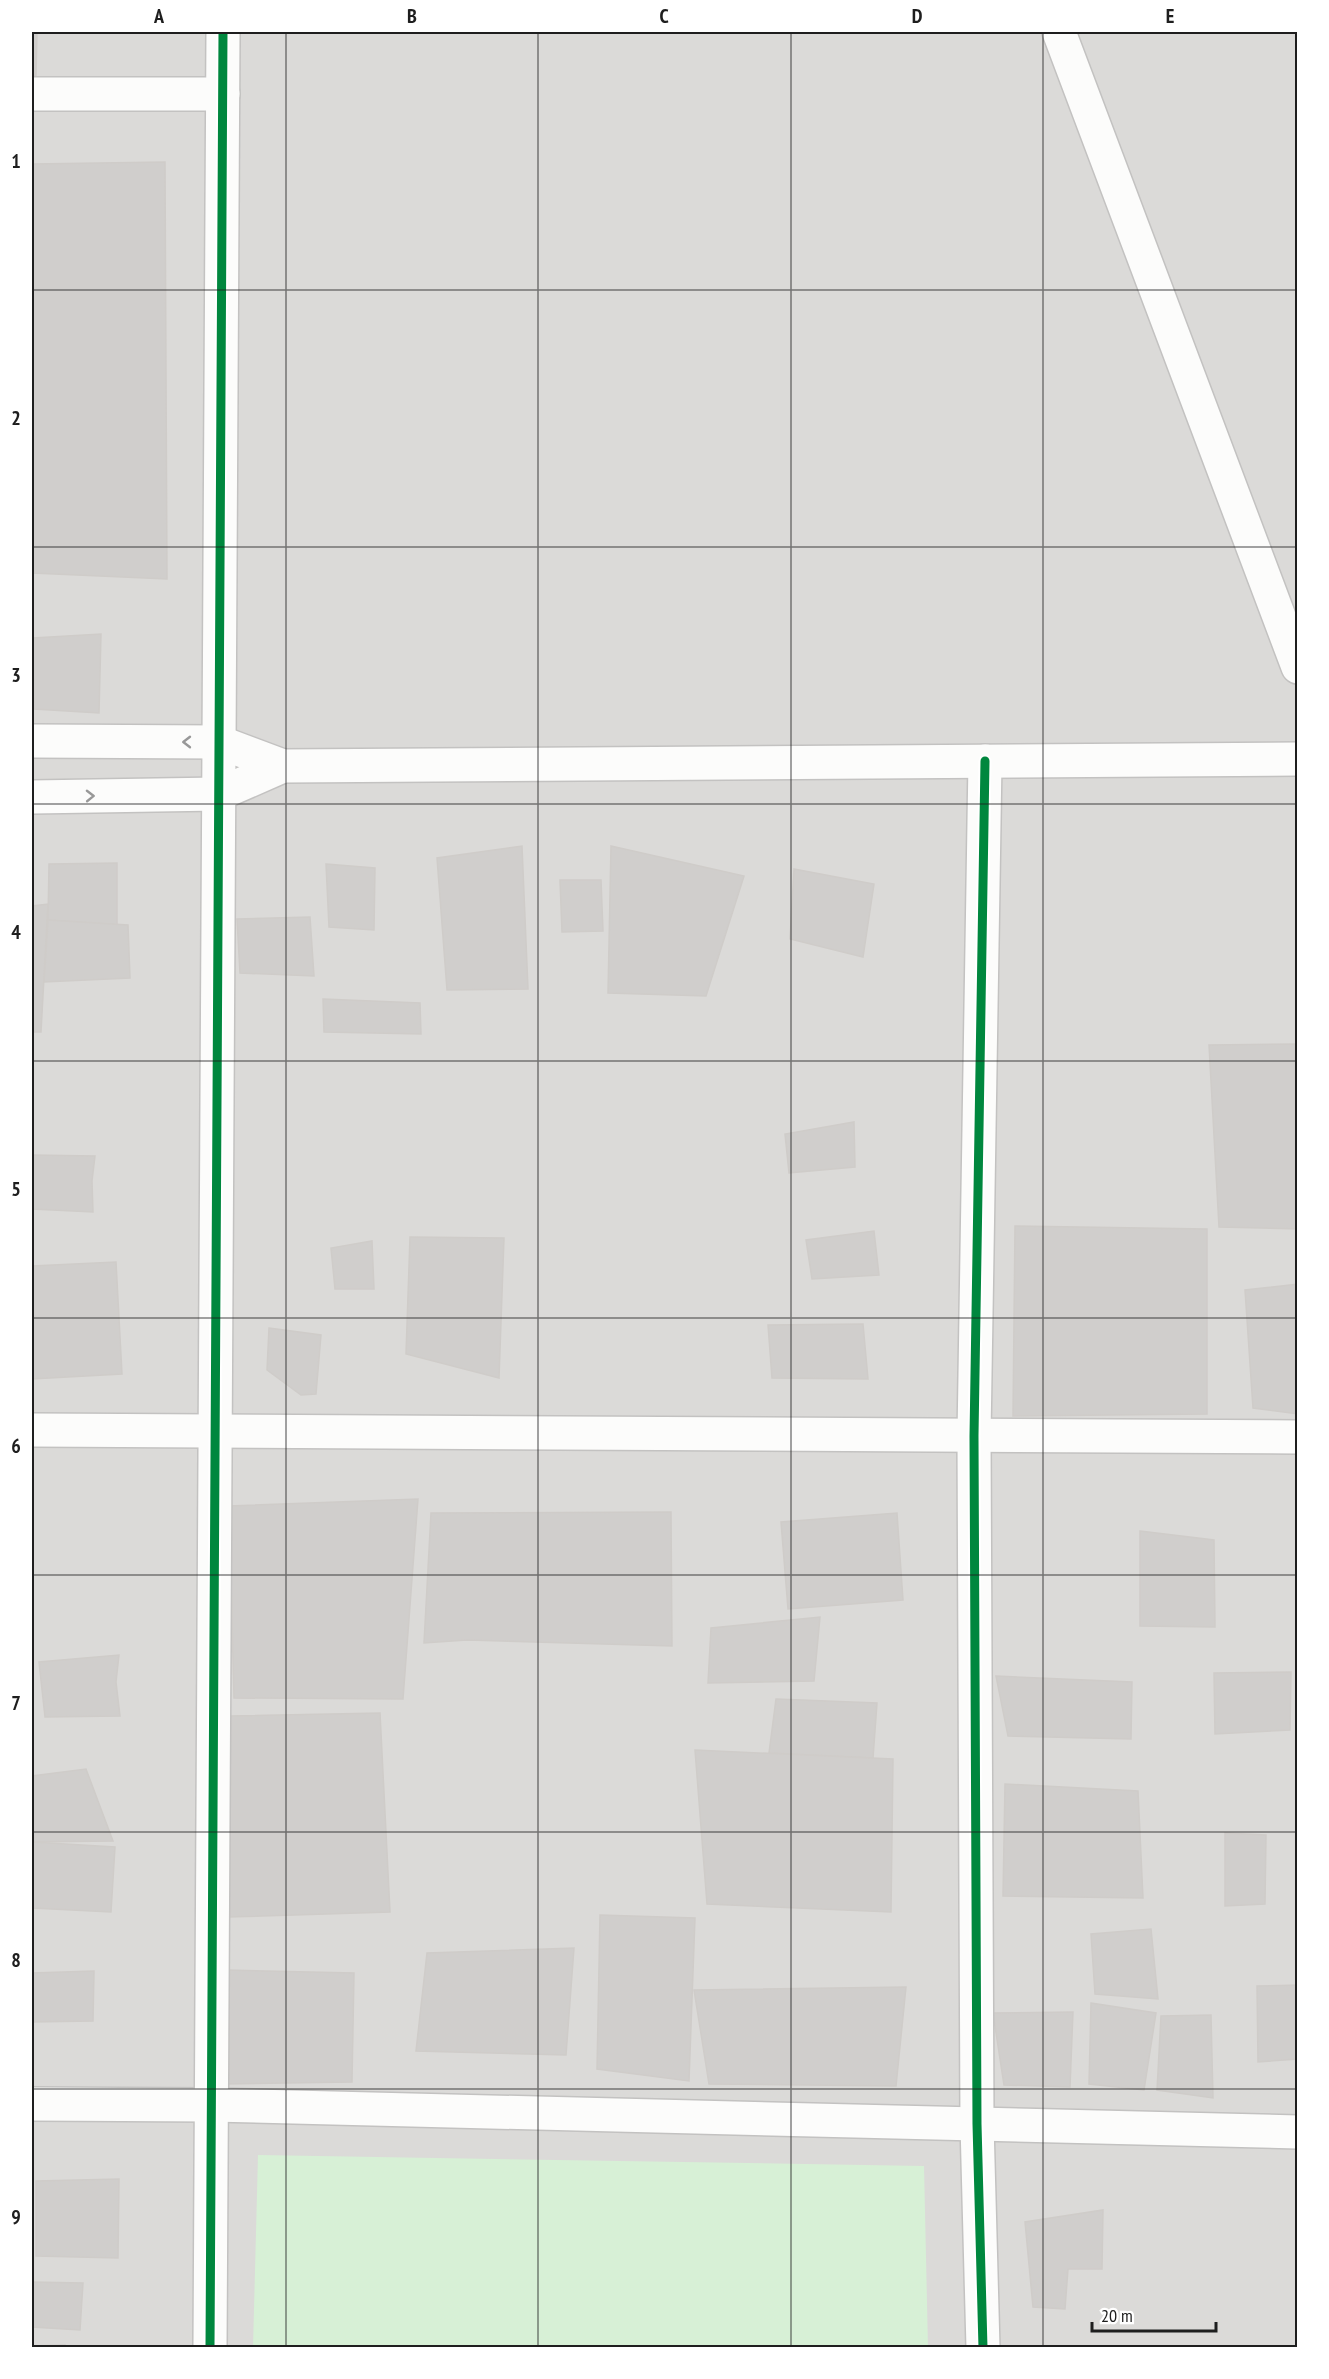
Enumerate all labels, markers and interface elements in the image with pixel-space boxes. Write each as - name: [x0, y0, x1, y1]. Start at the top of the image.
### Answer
- text: A: [153, 3, 165, 29]
- text: B: [407, 3, 417, 29]
- text: C: [659, 3, 669, 29]
- text: D: [912, 3, 923, 29]
- text: E: [1166, 3, 1174, 29]
- text: 1: [11, 148, 21, 174]
- text: 2: [11, 405, 21, 431]
- text: 3: [11, 662, 21, 688]
- one-way arrow: [182, 736, 191, 748]
- one-way arrow: [85, 790, 94, 802]
- text: 4: [11, 919, 21, 945]
- text: 5: [11, 1176, 21, 1202]
- text: 6: [11, 1433, 21, 1459]
- text: 7: [11, 1690, 21, 1716]
- text: 8: [11, 1947, 21, 1973]
- text: 9: [11, 2204, 21, 2230]
- scale bar: [1092, 2295, 1216, 2333]
- text: 20 m: [1101, 2304, 1133, 2327]

